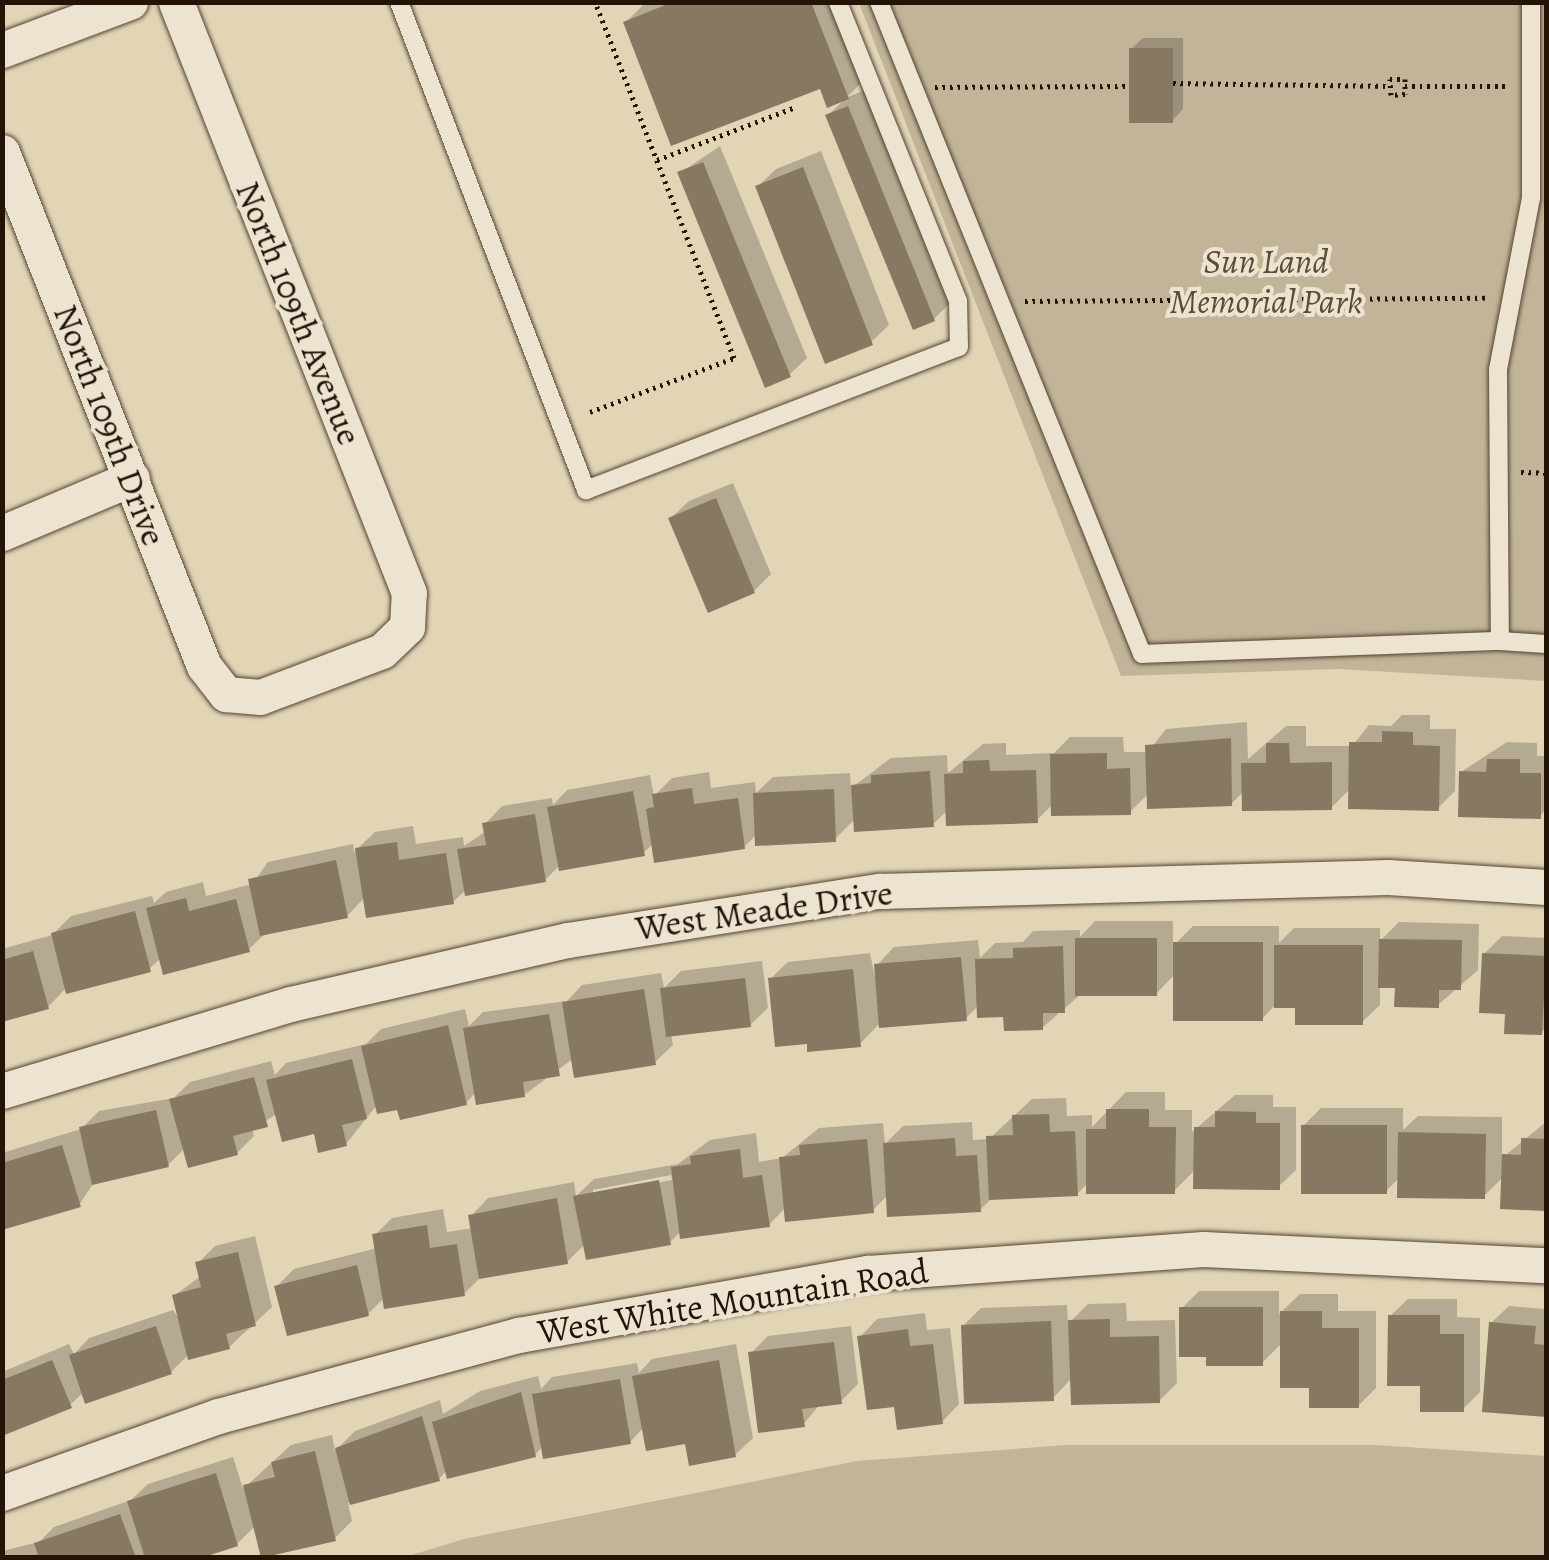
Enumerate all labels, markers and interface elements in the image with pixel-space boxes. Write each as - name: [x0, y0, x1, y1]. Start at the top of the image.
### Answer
- street label: North 109th Avenue: [227, 175, 371, 451]
- park label: Sun Land Memorial Park: [1169, 240, 1363, 322]
- street label: North 109th Drive: [45, 299, 175, 551]
- street label: West Meade Drive: [633, 871, 895, 949]
- street label: West White Mountain Road: [535, 1249, 931, 1353]

